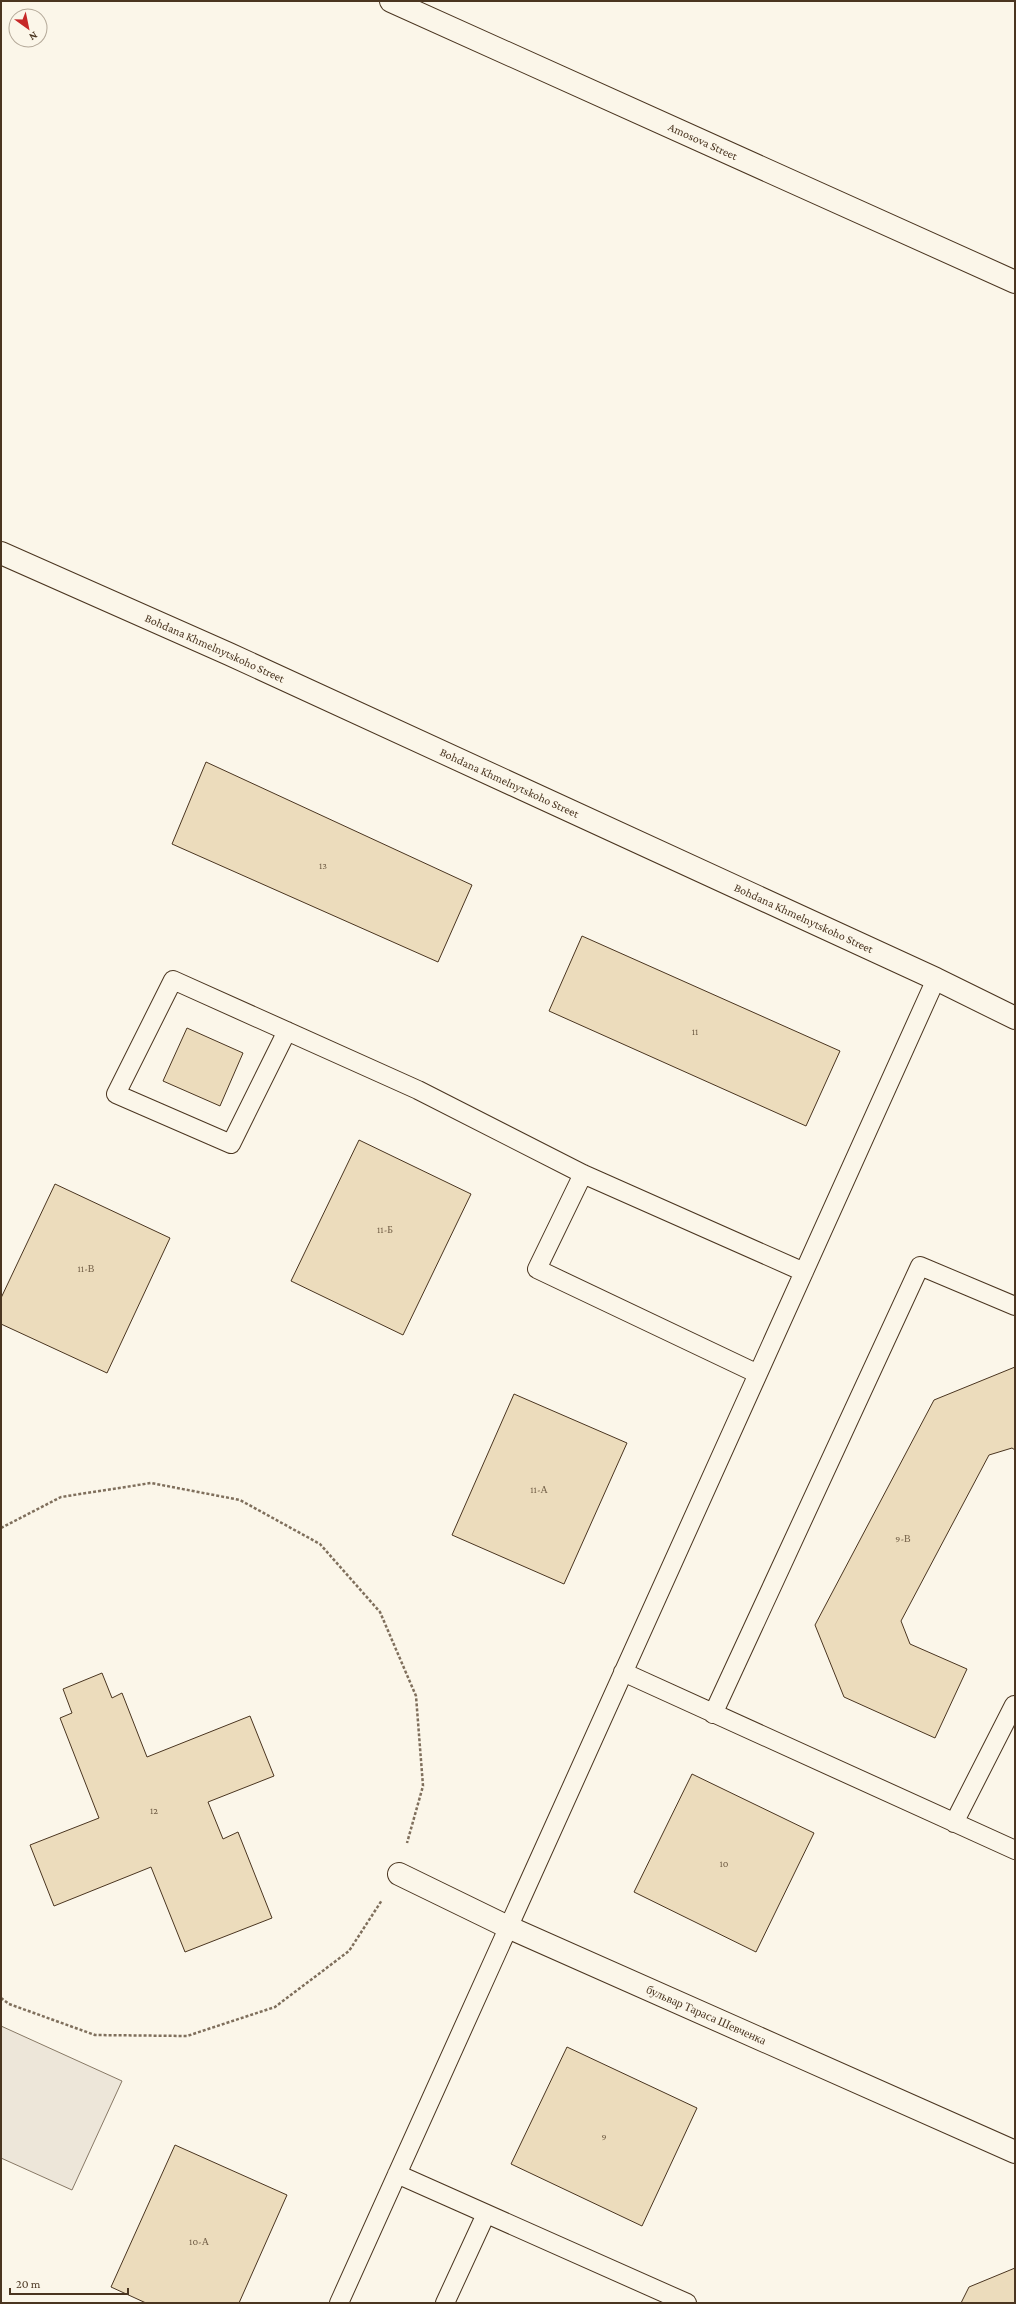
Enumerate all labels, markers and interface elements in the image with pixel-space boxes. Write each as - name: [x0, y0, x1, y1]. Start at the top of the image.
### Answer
- north arrow: [8, 8, 48, 48]
- text: N: [27, 29, 40, 44]
- street label: Amosova Street: [666, 120, 741, 164]
- street label: Bohdana Khmelnytskoho Street: [143, 611, 288, 686]
- street label: Bohdana Khmelnytskoho Street: [438, 745, 582, 821]
- house number: 13: [319, 860, 327, 871]
- street label: Bohdana Khmelnytskoho Street: [732, 880, 877, 957]
- house number: 11: [692, 1026, 698, 1037]
- house number: 11-Б: [377, 1224, 393, 1235]
- house number: 11-В: [78, 1263, 95, 1274]
- house number: 11-А: [530, 1484, 549, 1495]
- house number: 9-В: [895, 1533, 911, 1544]
- house number: 12: [150, 1805, 158, 1816]
- house number: 10: [720, 1858, 729, 1869]
- street label: бульвар Тараса Шевченка: [644, 1982, 769, 2048]
- house number: 9: [601, 2131, 607, 2142]
- house number: 10-А: [189, 2236, 210, 2247]
- scale bar: [10, 2270, 128, 2296]
- text: 20 m: [16, 2277, 41, 2291]

